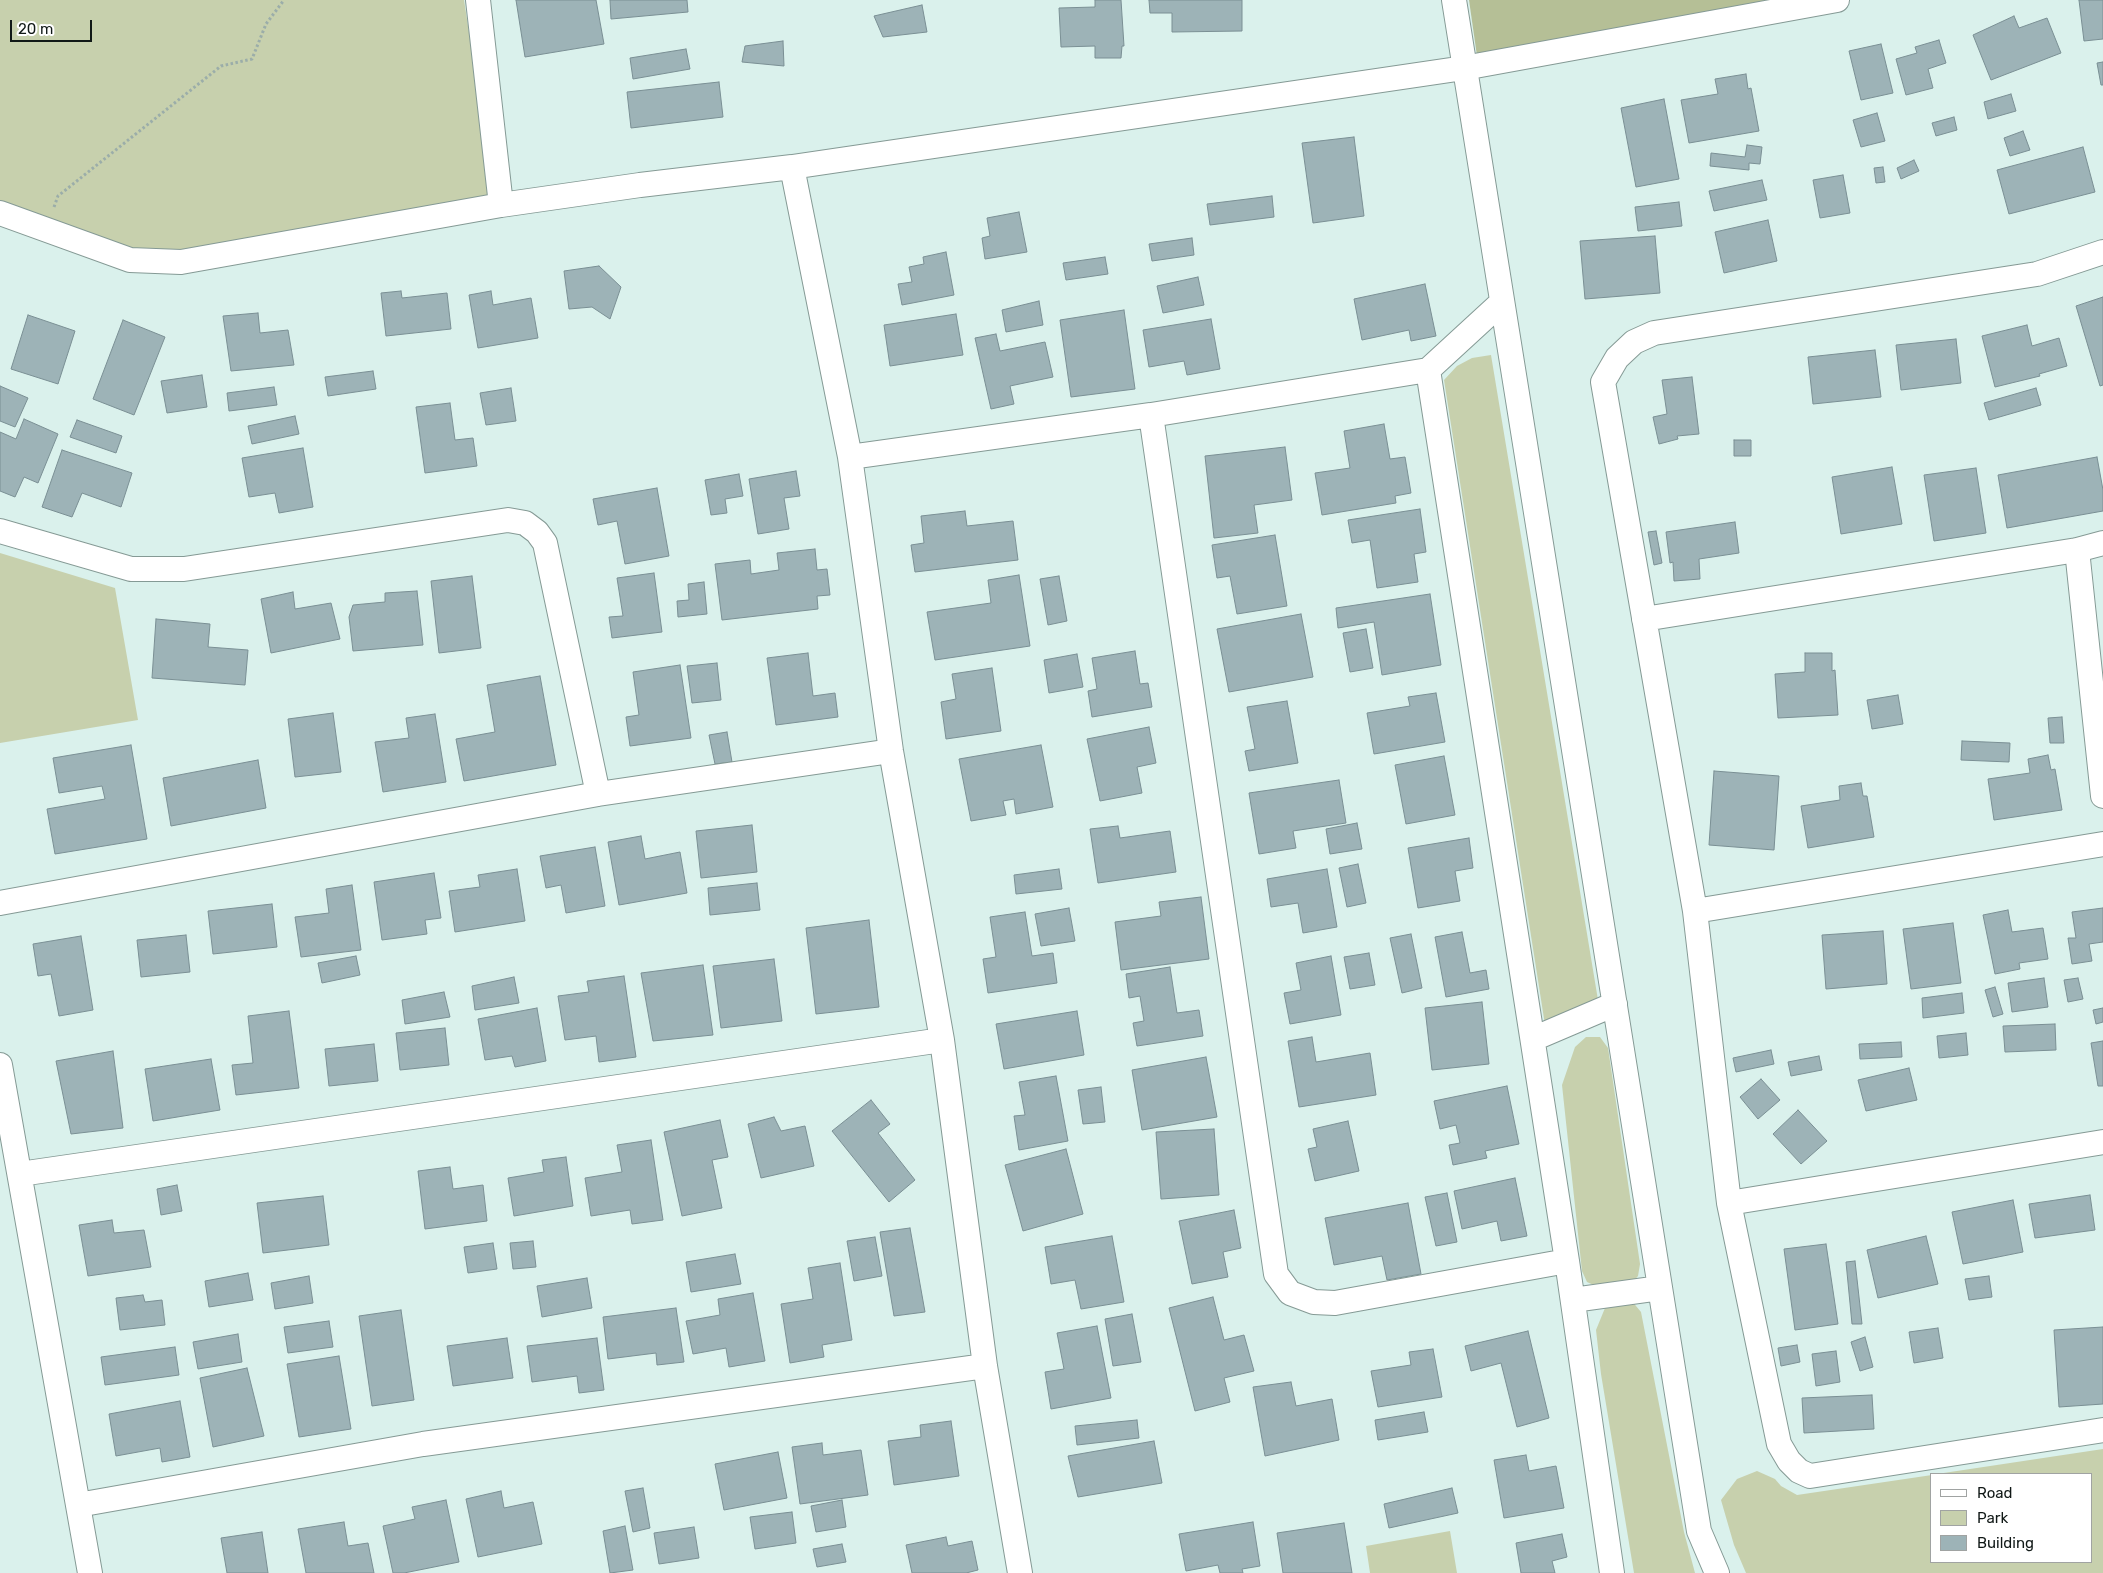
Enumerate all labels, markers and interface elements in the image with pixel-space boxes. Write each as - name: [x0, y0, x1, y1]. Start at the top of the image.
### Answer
- scale bar: [12, 10, 95, 42]
- text: 20 m: [18, 20, 53, 38]
- legend: [1930, 1473, 2093, 1563]
- text: Road: [1977, 1484, 2013, 1502]
- text: Park: [1977, 1509, 2008, 1527]
- text: Building: [1977, 1534, 2034, 1552]

